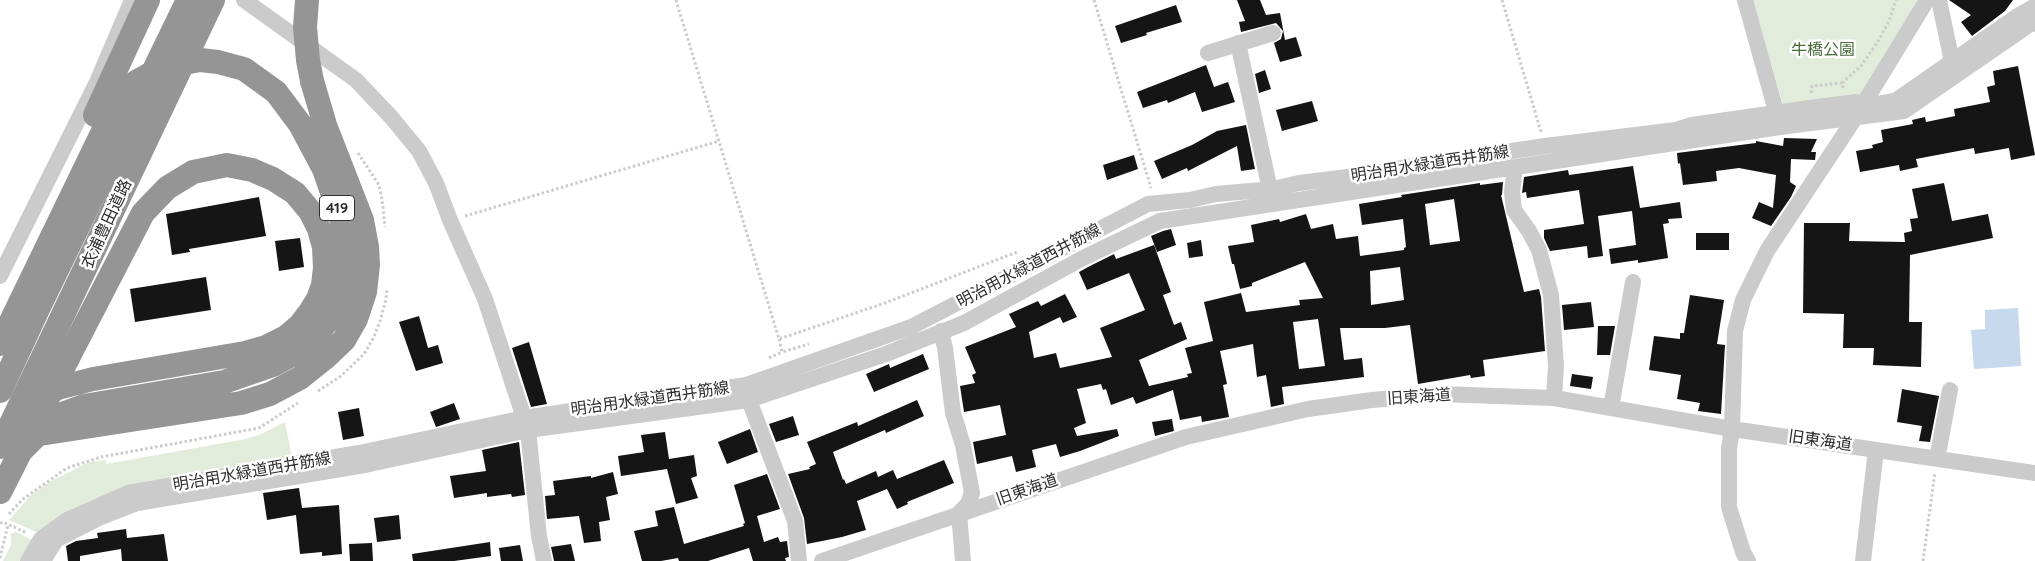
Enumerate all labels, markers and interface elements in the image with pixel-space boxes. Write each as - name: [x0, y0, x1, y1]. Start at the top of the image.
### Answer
- park label: 牛橋公園: [1791, 40, 1855, 60]
- street label: 明治用水緑道西井筋線: [1349, 142, 1511, 186]
- street label: 衣浦豊田道路: [78, 176, 136, 272]
- road number: 419: [320, 196, 354, 220]
- street label: 明治用水緑道西井筋線: [954, 220, 1104, 312]
- street label: 明治用水緑道西井筋線: [569, 378, 731, 420]
- street label: 旧東海道: [1386, 385, 1452, 409]
- street label: 旧東海道: [1787, 427, 1853, 455]
- street label: 明治用水緑道西井筋線: [172, 449, 332, 495]
- street label: 旧東海道: [994, 471, 1060, 509]

